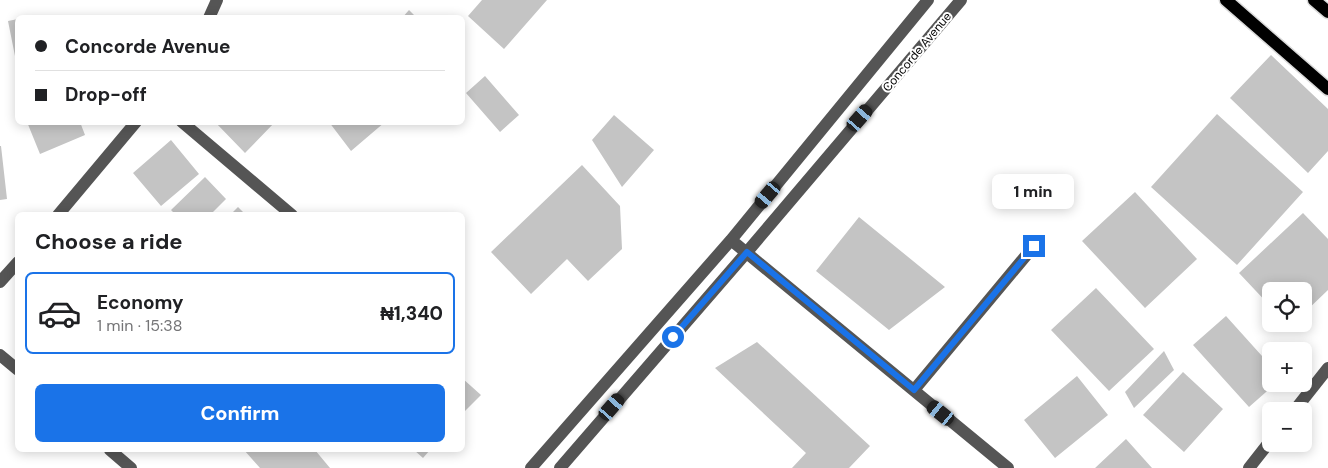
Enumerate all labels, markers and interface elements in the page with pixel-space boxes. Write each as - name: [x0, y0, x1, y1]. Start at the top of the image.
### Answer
- street label: Concorde Avenue: [879, 9, 955, 95]
- text: Concorde Avenue: [65, 34, 230, 59]
- text: Drop-off: [65, 82, 147, 107]
- car: [844, 102, 875, 134]
- callout: 1 min: [993, 174, 1075, 208]
- car: [752, 179, 783, 211]
- text: 1 min: [1013, 181, 1053, 202]
- text: Choose a ride: [35, 227, 183, 256]
- route end: [1023, 235, 1045, 257]
- map controls: [1262, 282, 1312, 452]
- button: locate: [1262, 282, 1312, 332]
- text: Economy: [97, 290, 184, 315]
- icon: car: [37, 291, 82, 336]
- text: ₦1,340: [380, 301, 443, 326]
- text: 1 min · 15:38: [97, 315, 182, 336]
- route start: [662, 326, 684, 348]
- button: +: [1262, 342, 1312, 392]
- button: Confirm: [35, 384, 445, 442]
- car: [596, 391, 627, 423]
- car: [924, 398, 957, 428]
- button: −: [1262, 402, 1312, 452]

